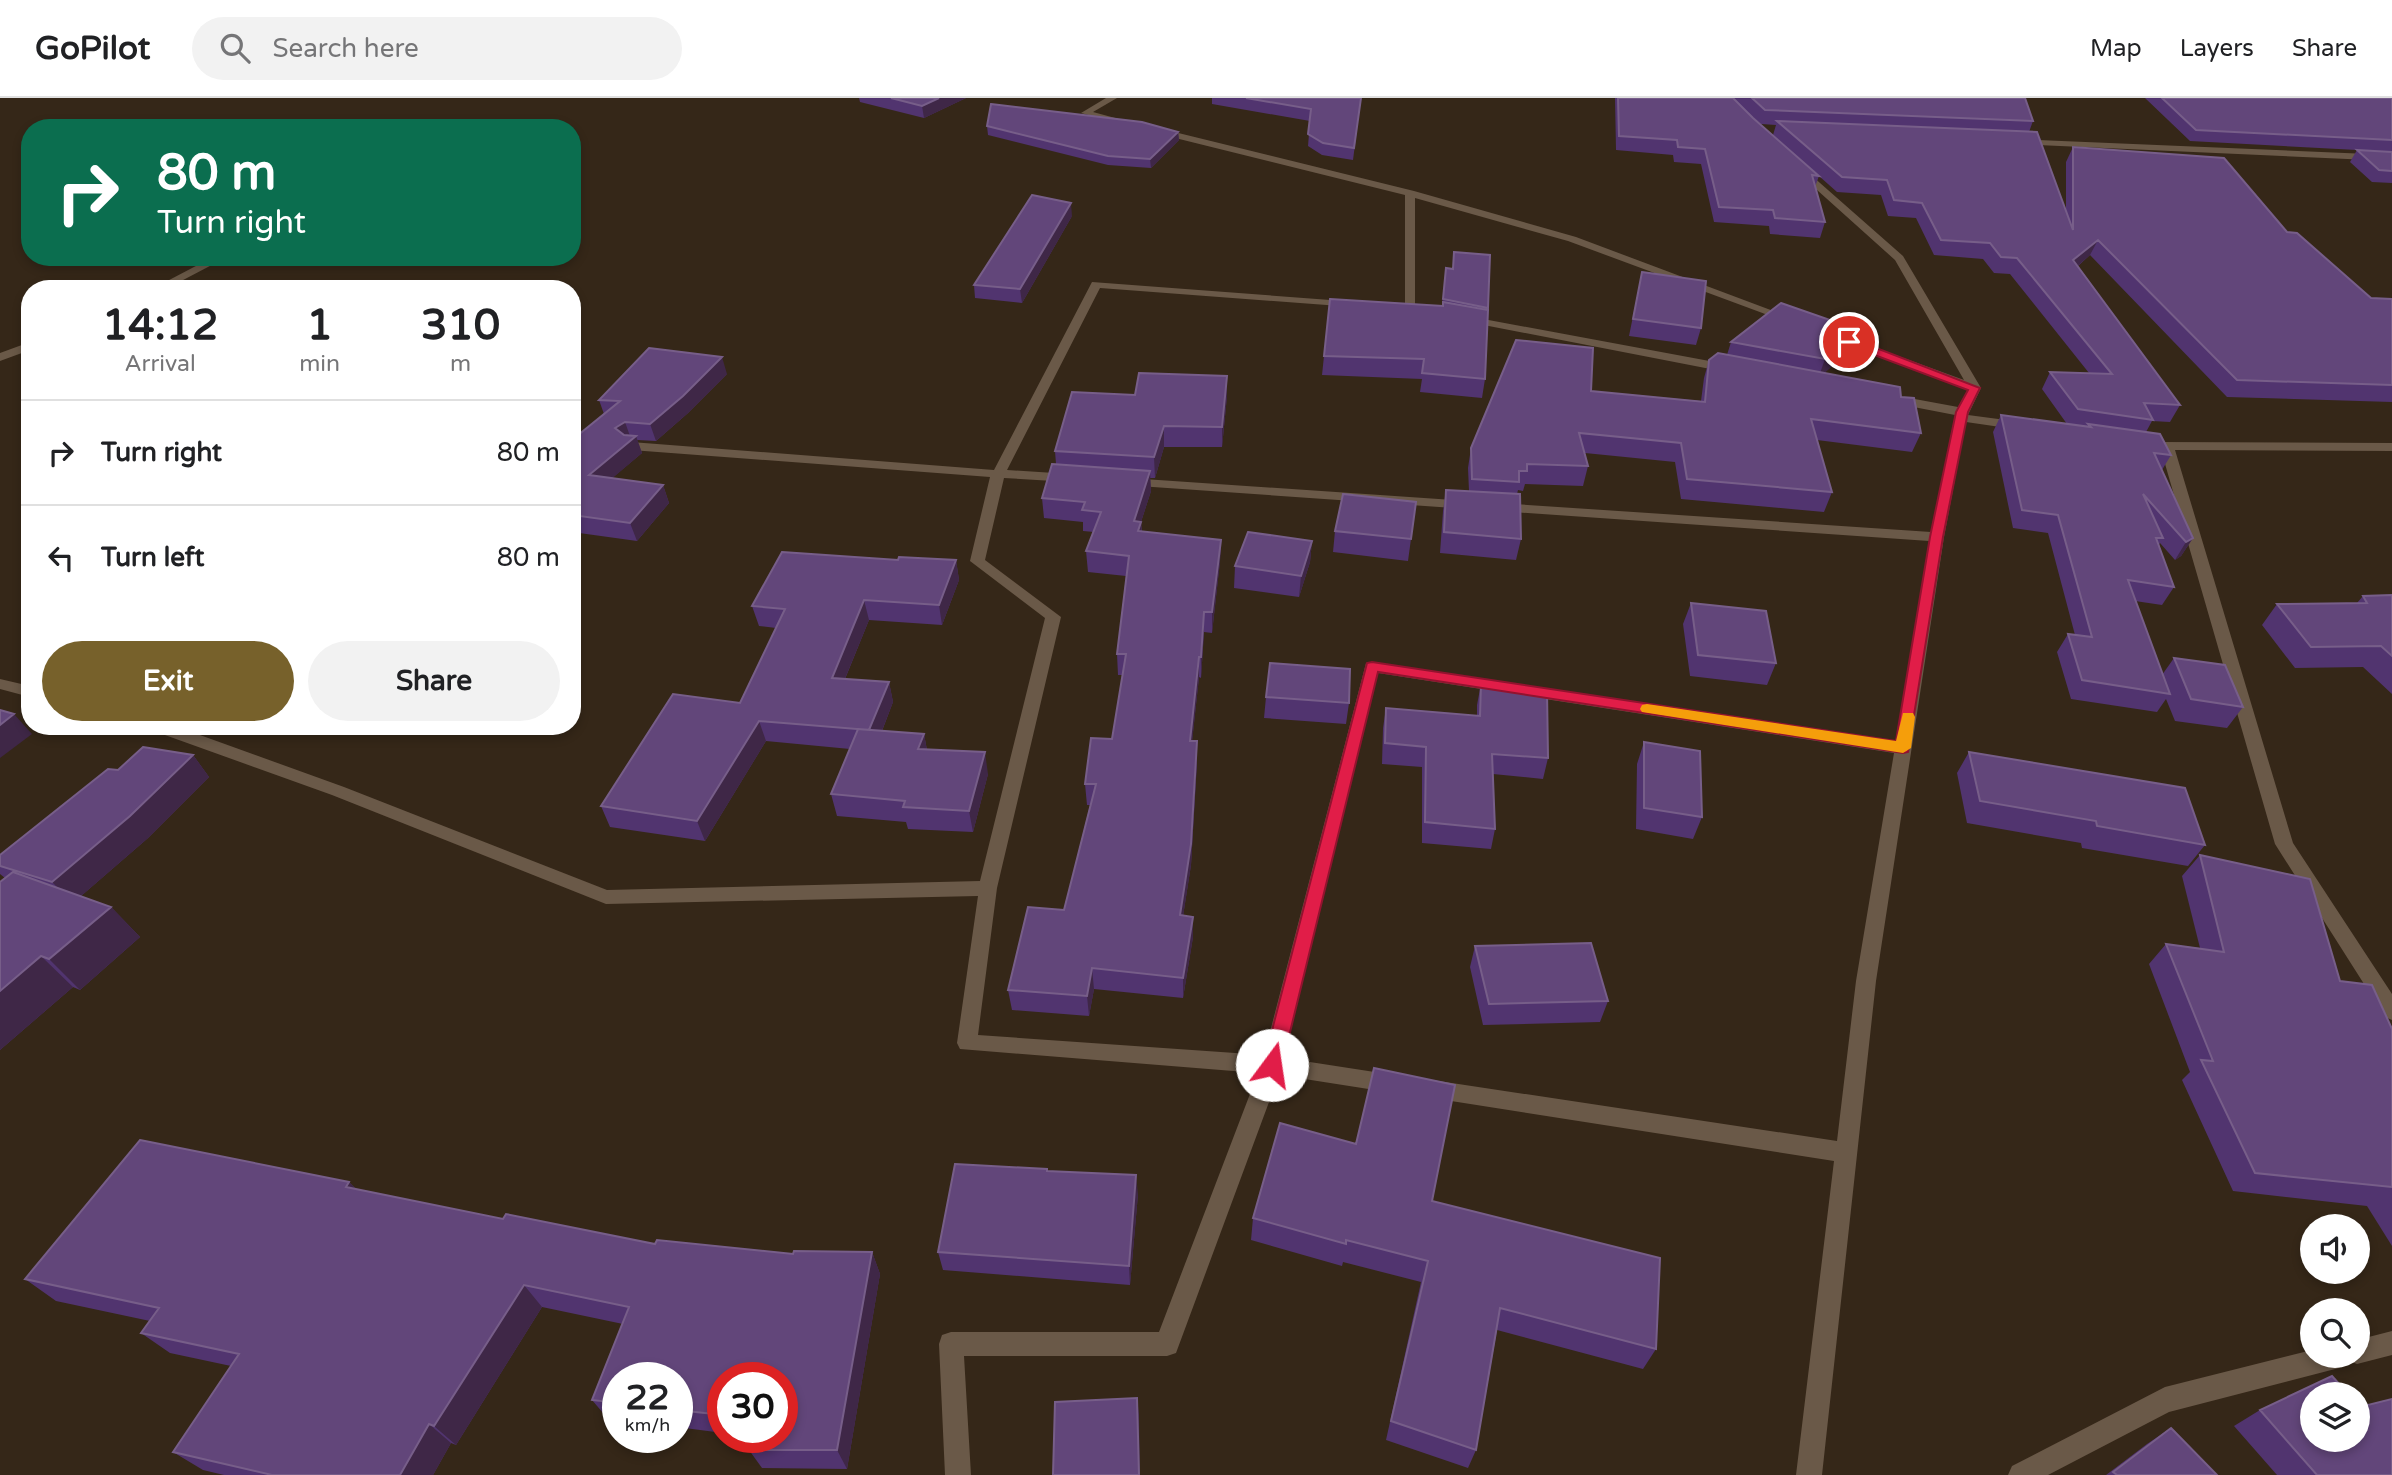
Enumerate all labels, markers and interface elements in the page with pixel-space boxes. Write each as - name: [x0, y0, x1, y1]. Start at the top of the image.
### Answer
- search box: [192, 17, 682, 80]
- text: GoPilot: [35, 29, 150, 68]
- icon: search: [216, 29, 254, 67]
- text: Search here: [272, 33, 419, 64]
- text: Map: [2090, 34, 2142, 63]
- text: Layers: [2180, 34, 2254, 63]
- text: Share: [2292, 34, 2357, 63]
- text: 80 m: [157, 144, 276, 203]
- icon: right: [42, 147, 133, 238]
- text: Turn right: [157, 204, 306, 242]
- text: 14:12: [102, 300, 218, 351]
- text: 1: [306, 300, 333, 351]
- text: 310: [421, 300, 500, 351]
- pin: [1819, 312, 1879, 372]
- icon: arrive: [1830, 323, 1868, 361]
- text: Arrival: [125, 350, 196, 378]
- text: min: [299, 350, 340, 378]
- text: m: [450, 350, 471, 378]
- icon: right: [42, 434, 80, 472]
- text: Turn right: [101, 437, 222, 468]
- text: 80 m: [497, 437, 560, 468]
- icon: left: [42, 539, 80, 577]
- text: Turn left: [101, 542, 204, 573]
- text: 80 m: [497, 542, 560, 573]
- button: Exit: [42, 641, 294, 721]
- button: Share: [308, 641, 560, 721]
- position arrow: [1235, 1028, 1309, 1102]
- map controls: [2300, 1214, 2370, 1452]
- button: sound: [2300, 1214, 2370, 1284]
- button: search: [2300, 1298, 2370, 1368]
- speed limit sign: 30: [707, 1362, 798, 1453]
- text: 22: [626, 1377, 669, 1419]
- button: layers: [2300, 1382, 2370, 1452]
- text: km/h: [625, 1414, 670, 1436]

